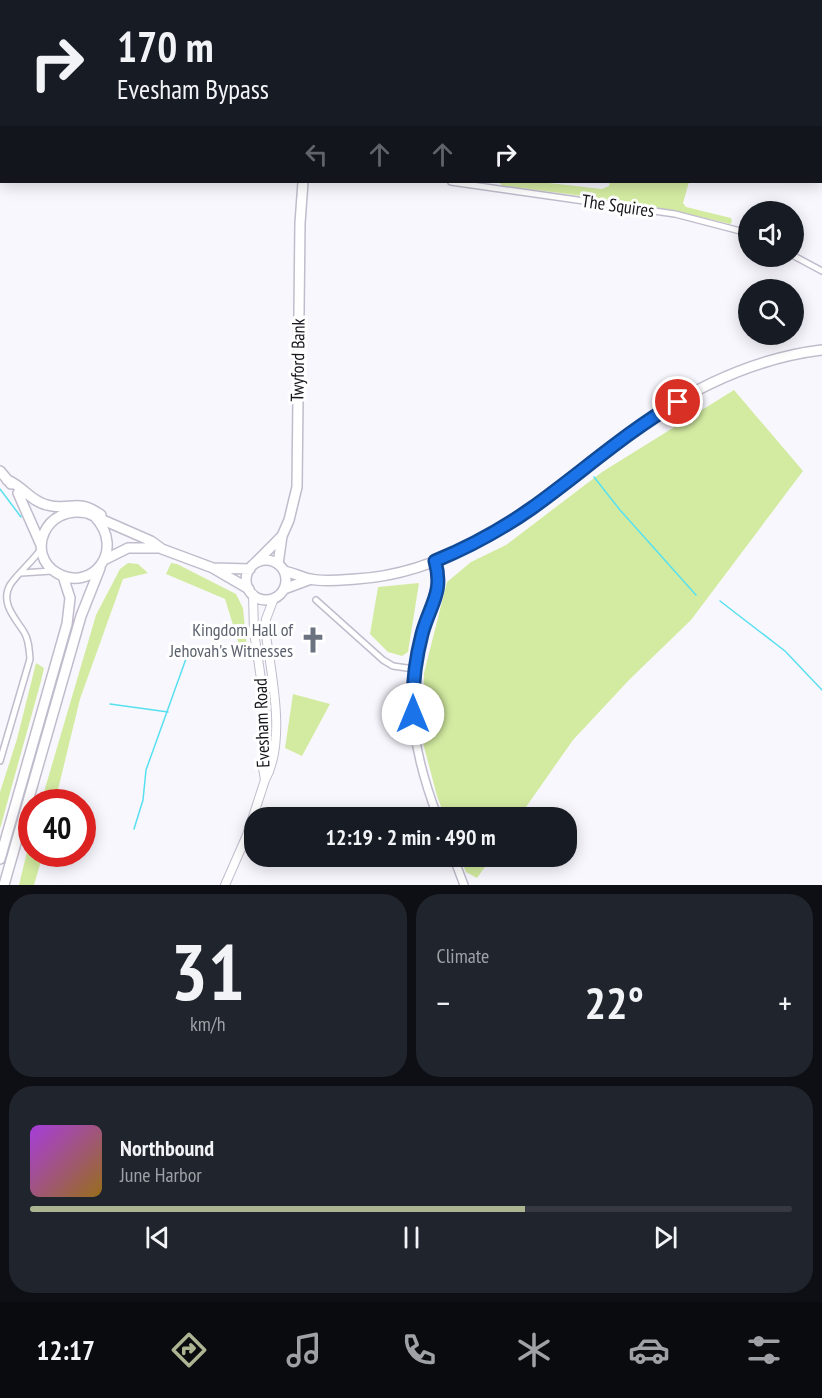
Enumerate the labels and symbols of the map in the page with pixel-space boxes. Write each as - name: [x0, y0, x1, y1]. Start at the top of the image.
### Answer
- street label: The Squires: [580, 189, 656, 222]
- street label: Twyford Bank: [285, 318, 310, 402]
- pin: [652, 376, 703, 427]
- place label: Kingdom Hall of Jehovah's Witnesses: [169, 618, 294, 662]
- church icon: Kingdom Hall of Jehovah's Witnesses: [298, 625, 328, 655]
- street label: Evesham Road: [248, 678, 275, 768]
- position arrow: [381, 682, 445, 746]
- speed limit sign: 40: [18, 789, 96, 867]

